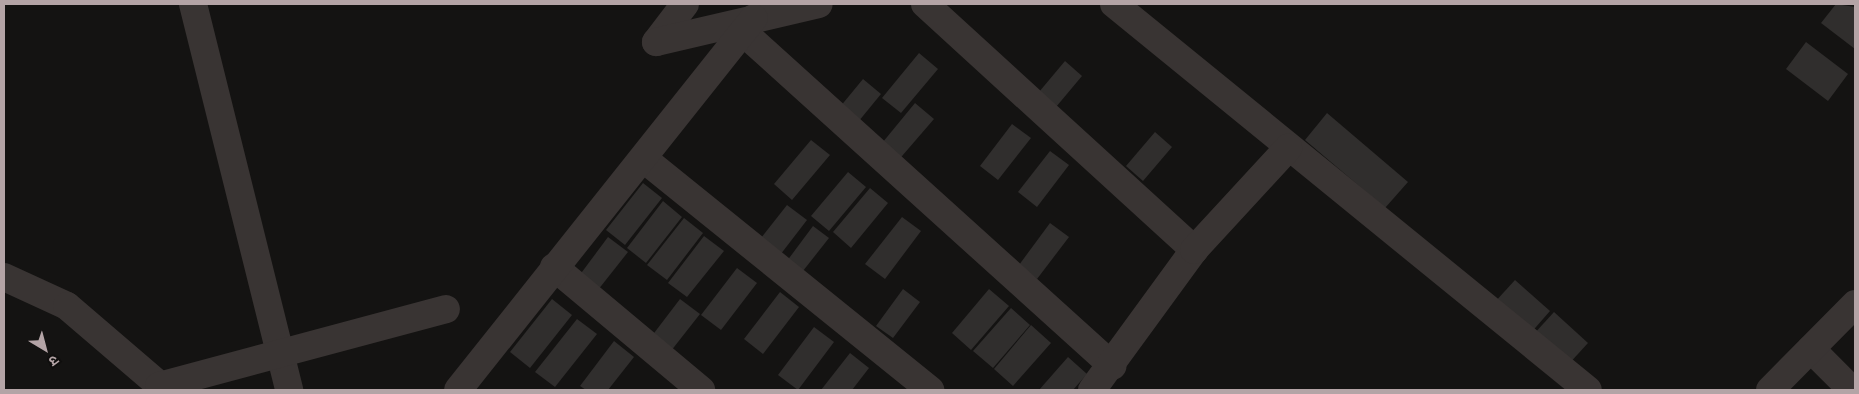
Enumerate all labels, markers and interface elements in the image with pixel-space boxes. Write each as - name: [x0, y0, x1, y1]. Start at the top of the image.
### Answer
- north arrow: [20, 324, 70, 374]
- text: उ: [46, 352, 62, 370]

